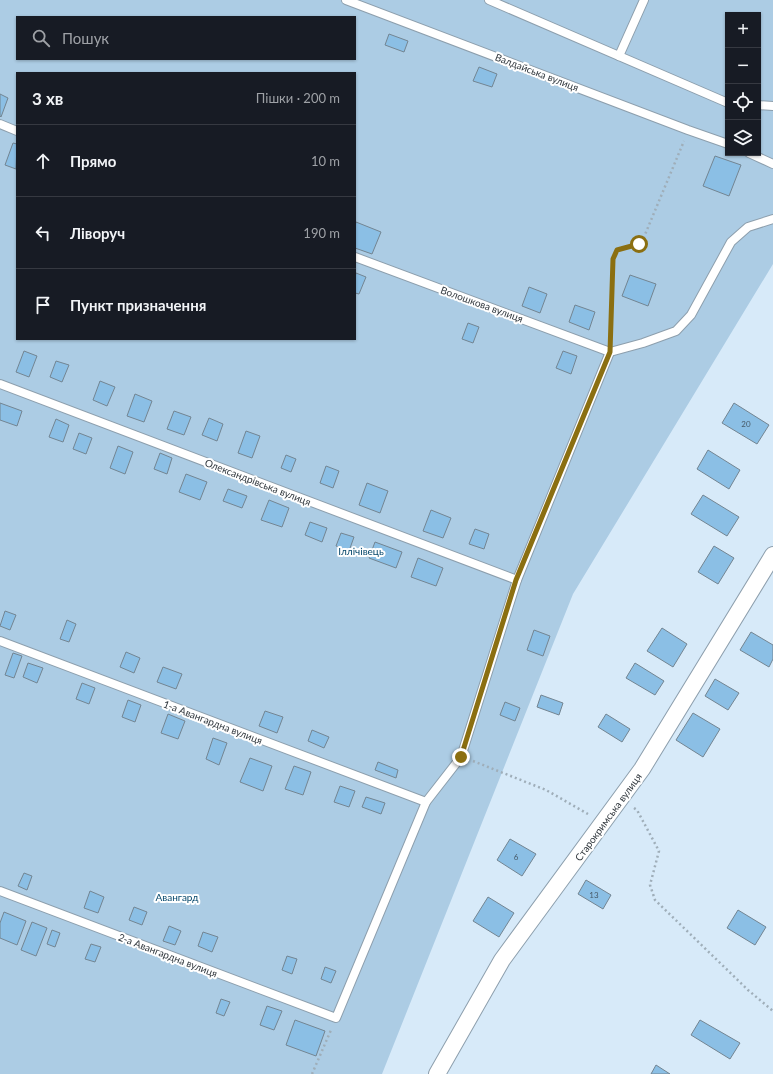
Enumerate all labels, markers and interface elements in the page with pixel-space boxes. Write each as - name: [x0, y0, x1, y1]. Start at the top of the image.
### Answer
- map controls: [725, 12, 761, 156]
- button: +: [725, 12, 761, 48]
- search box: [16, 16, 356, 60]
- icon: search: [30, 27, 52, 49]
- text: Пошук: [62, 29, 109, 47]
- button: −: [725, 48, 761, 84]
- street label: Валдайська вулиця: [494, 51, 581, 93]
- button: locate: [725, 84, 761, 120]
- text: 3 хв: [32, 88, 63, 109]
- text: Пішки · 200 m: [256, 90, 340, 106]
- button: layers: [725, 120, 761, 156]
- icon: ahead: [32, 150, 54, 172]
- text: Прямо: [70, 152, 116, 170]
- text: 10 m: [311, 153, 340, 169]
- icon: left: [32, 222, 54, 244]
- text: Ліворуч: [70, 224, 125, 242]
- text: 190 m: [303, 225, 340, 241]
- route start: [630, 235, 648, 253]
- street label: Волошкова вулиця: [439, 284, 525, 325]
- icon: arrive: [32, 294, 54, 316]
- text: Пункт призначення: [70, 296, 206, 314]
- house number: 20: [741, 419, 751, 429]
- street label: Олександрівська вулиця: [203, 456, 313, 508]
- park label: Іллічівець: [338, 545, 384, 557]
- street label: 1-а Авангардна вулиця: [162, 698, 264, 746]
- route end: [452, 748, 470, 766]
- street label: Старокримська вулиця: [572, 771, 644, 863]
- house number: 6: [514, 852, 519, 862]
- house number: 13: [589, 890, 599, 900]
- park label: Авангард: [156, 891, 198, 903]
- street label: 2-а Авангардна вулиця: [117, 931, 219, 979]

